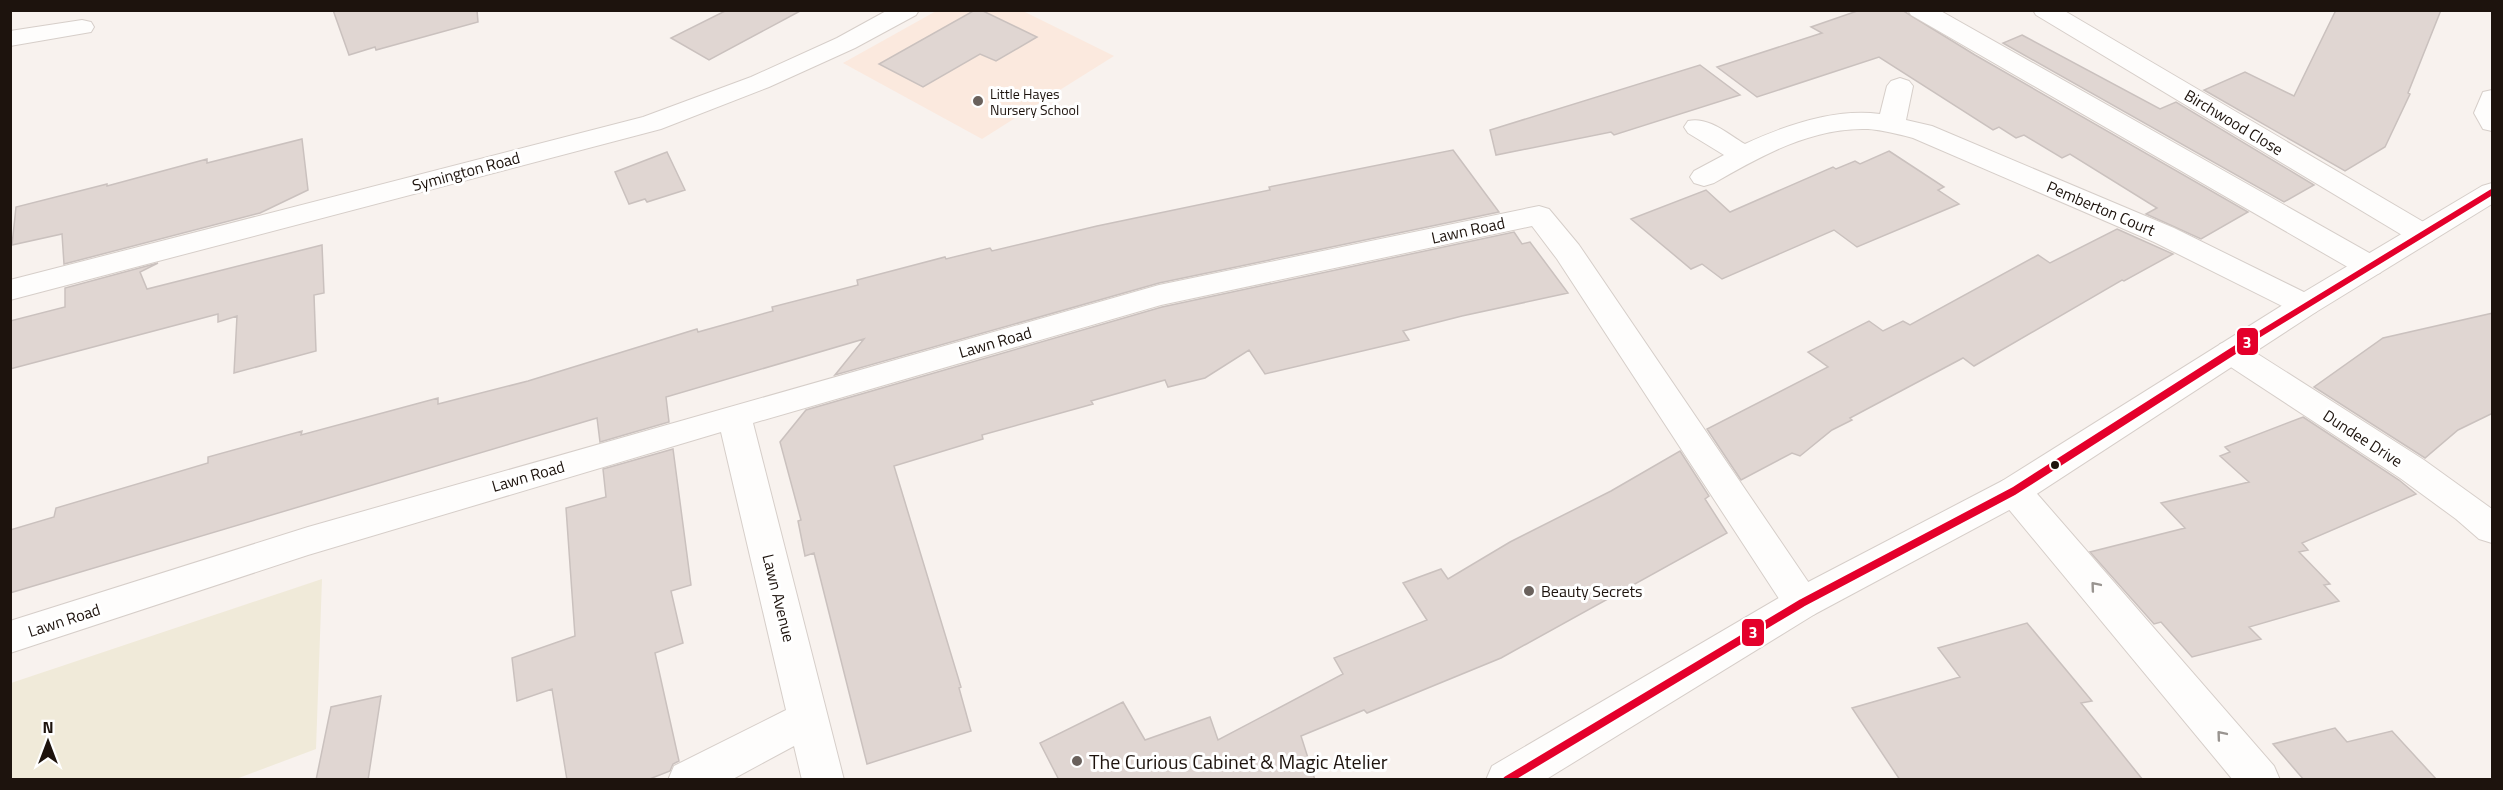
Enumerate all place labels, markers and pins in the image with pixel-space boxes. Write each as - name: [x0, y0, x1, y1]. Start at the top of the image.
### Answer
- place label: Little Hayes Nursery School: [990, 83, 1079, 120]
- marker: Little Hayes Nursery School: [971, 94, 985, 108]
- unlabelled marker: [2049, 459, 2061, 471]
- place label: Beauty Secrets: [1541, 579, 1643, 603]
- marker: Beauty Secrets: [1522, 584, 1536, 598]
- place label: The Curious Cabinet & Magic Atelier: [1089, 746, 1388, 777]
- marker: The Curious Cabinet & Magic Atelier: [1070, 754, 1084, 768]

